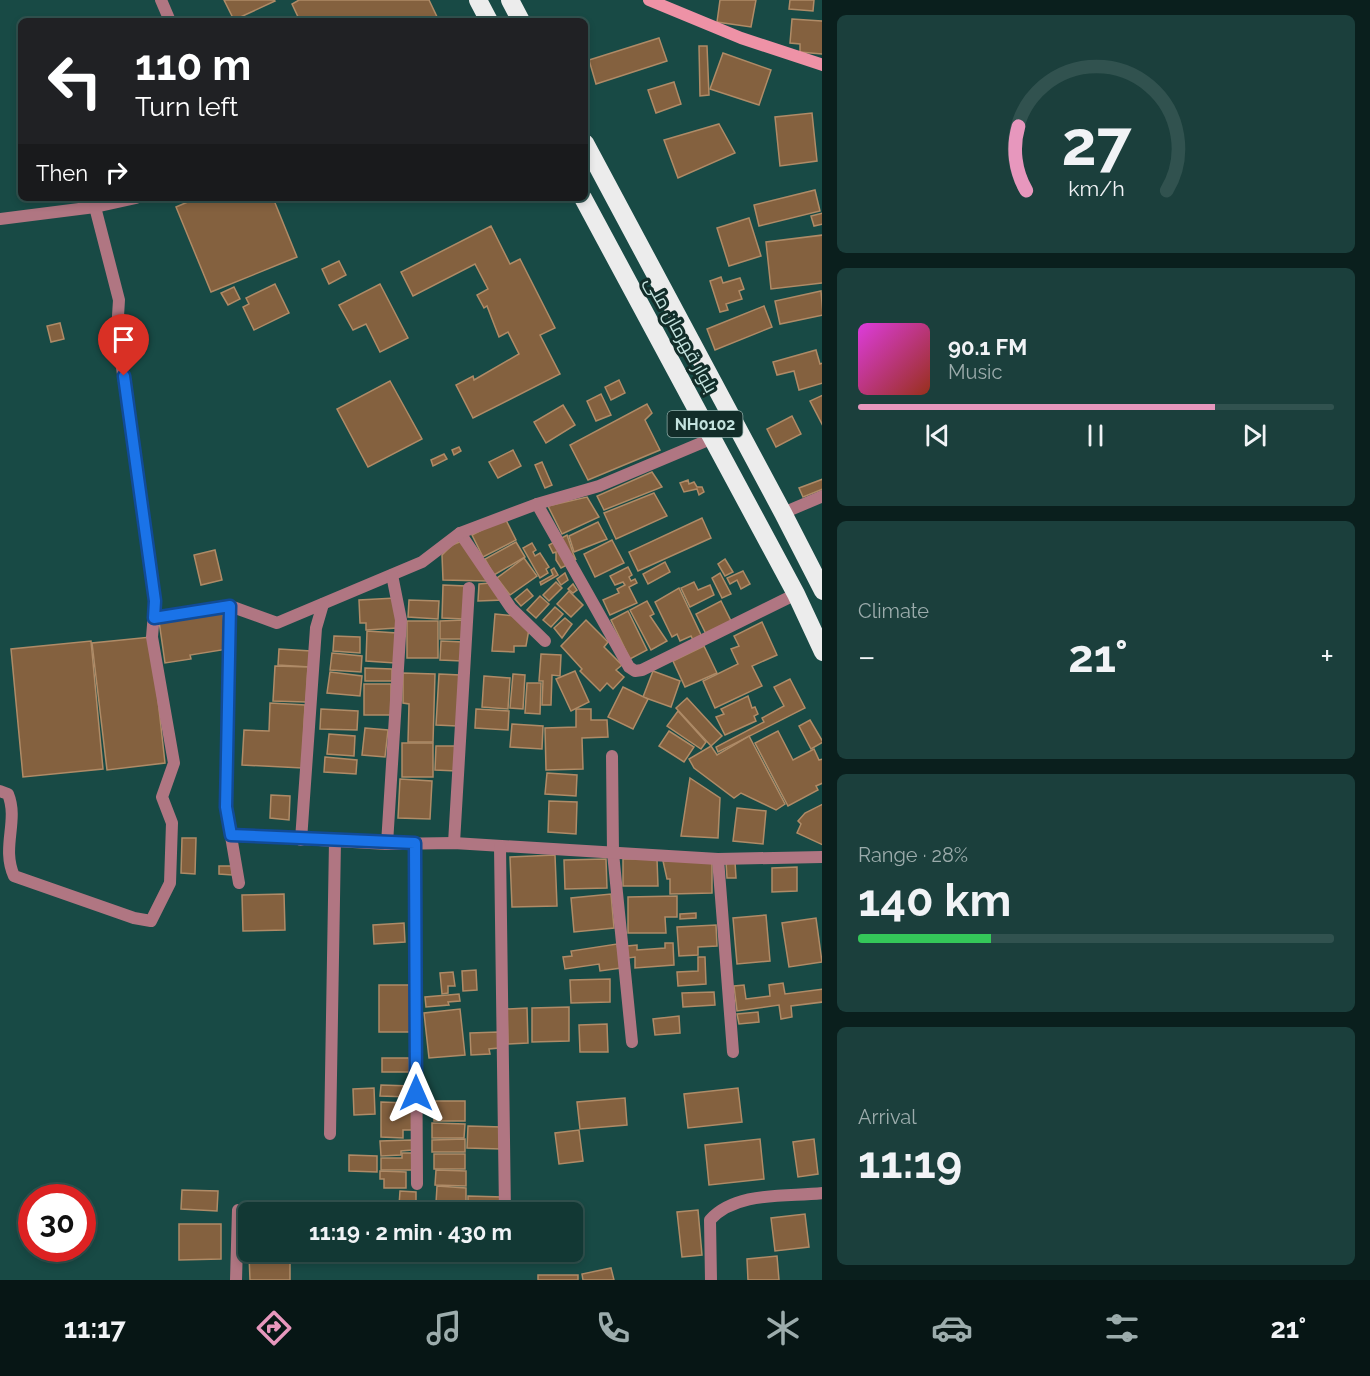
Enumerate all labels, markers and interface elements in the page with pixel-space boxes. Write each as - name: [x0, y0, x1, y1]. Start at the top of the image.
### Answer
- text: 110 m: [135, 41, 251, 90]
- icon: left: [36, 42, 114, 120]
- text: Turn left: [135, 91, 238, 122]
- text: 27: [1061, 106, 1132, 180]
- icon: right: [100, 156, 133, 189]
- text: Then: [36, 160, 88, 186]
- text: km/h: [1068, 176, 1124, 201]
- street label: بلوار قهرمان ملی: [640, 273, 722, 397]
- pin: [98, 314, 149, 376]
- icon: arrive: [107, 323, 140, 356]
- text: 90.1 FM: [948, 334, 1027, 360]
- text: Music: [948, 360, 1002, 384]
- road number: NH0102: [668, 411, 742, 437]
- icon: previous: [921, 419, 954, 452]
- icon: pause: [1079, 419, 1112, 452]
- icon: next: [1238, 419, 1271, 452]
- text: Climate: [858, 599, 929, 623]
- text: 21°: [1068, 630, 1128, 683]
- text: −: [858, 637, 876, 676]
- text: +: [1320, 637, 1334, 676]
- text: Range · 28%: [858, 843, 968, 867]
- text: 140 km: [858, 874, 1011, 927]
- position arrow: [384, 1061, 448, 1125]
- text: Arrival: [858, 1105, 917, 1129]
- text: 11:19: [858, 1136, 962, 1189]
- speed limit sign: 30: [18, 1184, 96, 1262]
- text: 11:19 · 2 min · 430 m: [309, 1219, 512, 1245]
- icon: directions: [253, 1307, 295, 1349]
- icon: music: [423, 1307, 465, 1349]
- icon: phone: [592, 1307, 634, 1349]
- icon: climate: [762, 1307, 804, 1349]
- icon: car: [931, 1307, 973, 1349]
- icon: filters: [1101, 1307, 1143, 1349]
- text: 11:17: [64, 1313, 126, 1344]
- text: 21°: [1271, 1313, 1306, 1344]

